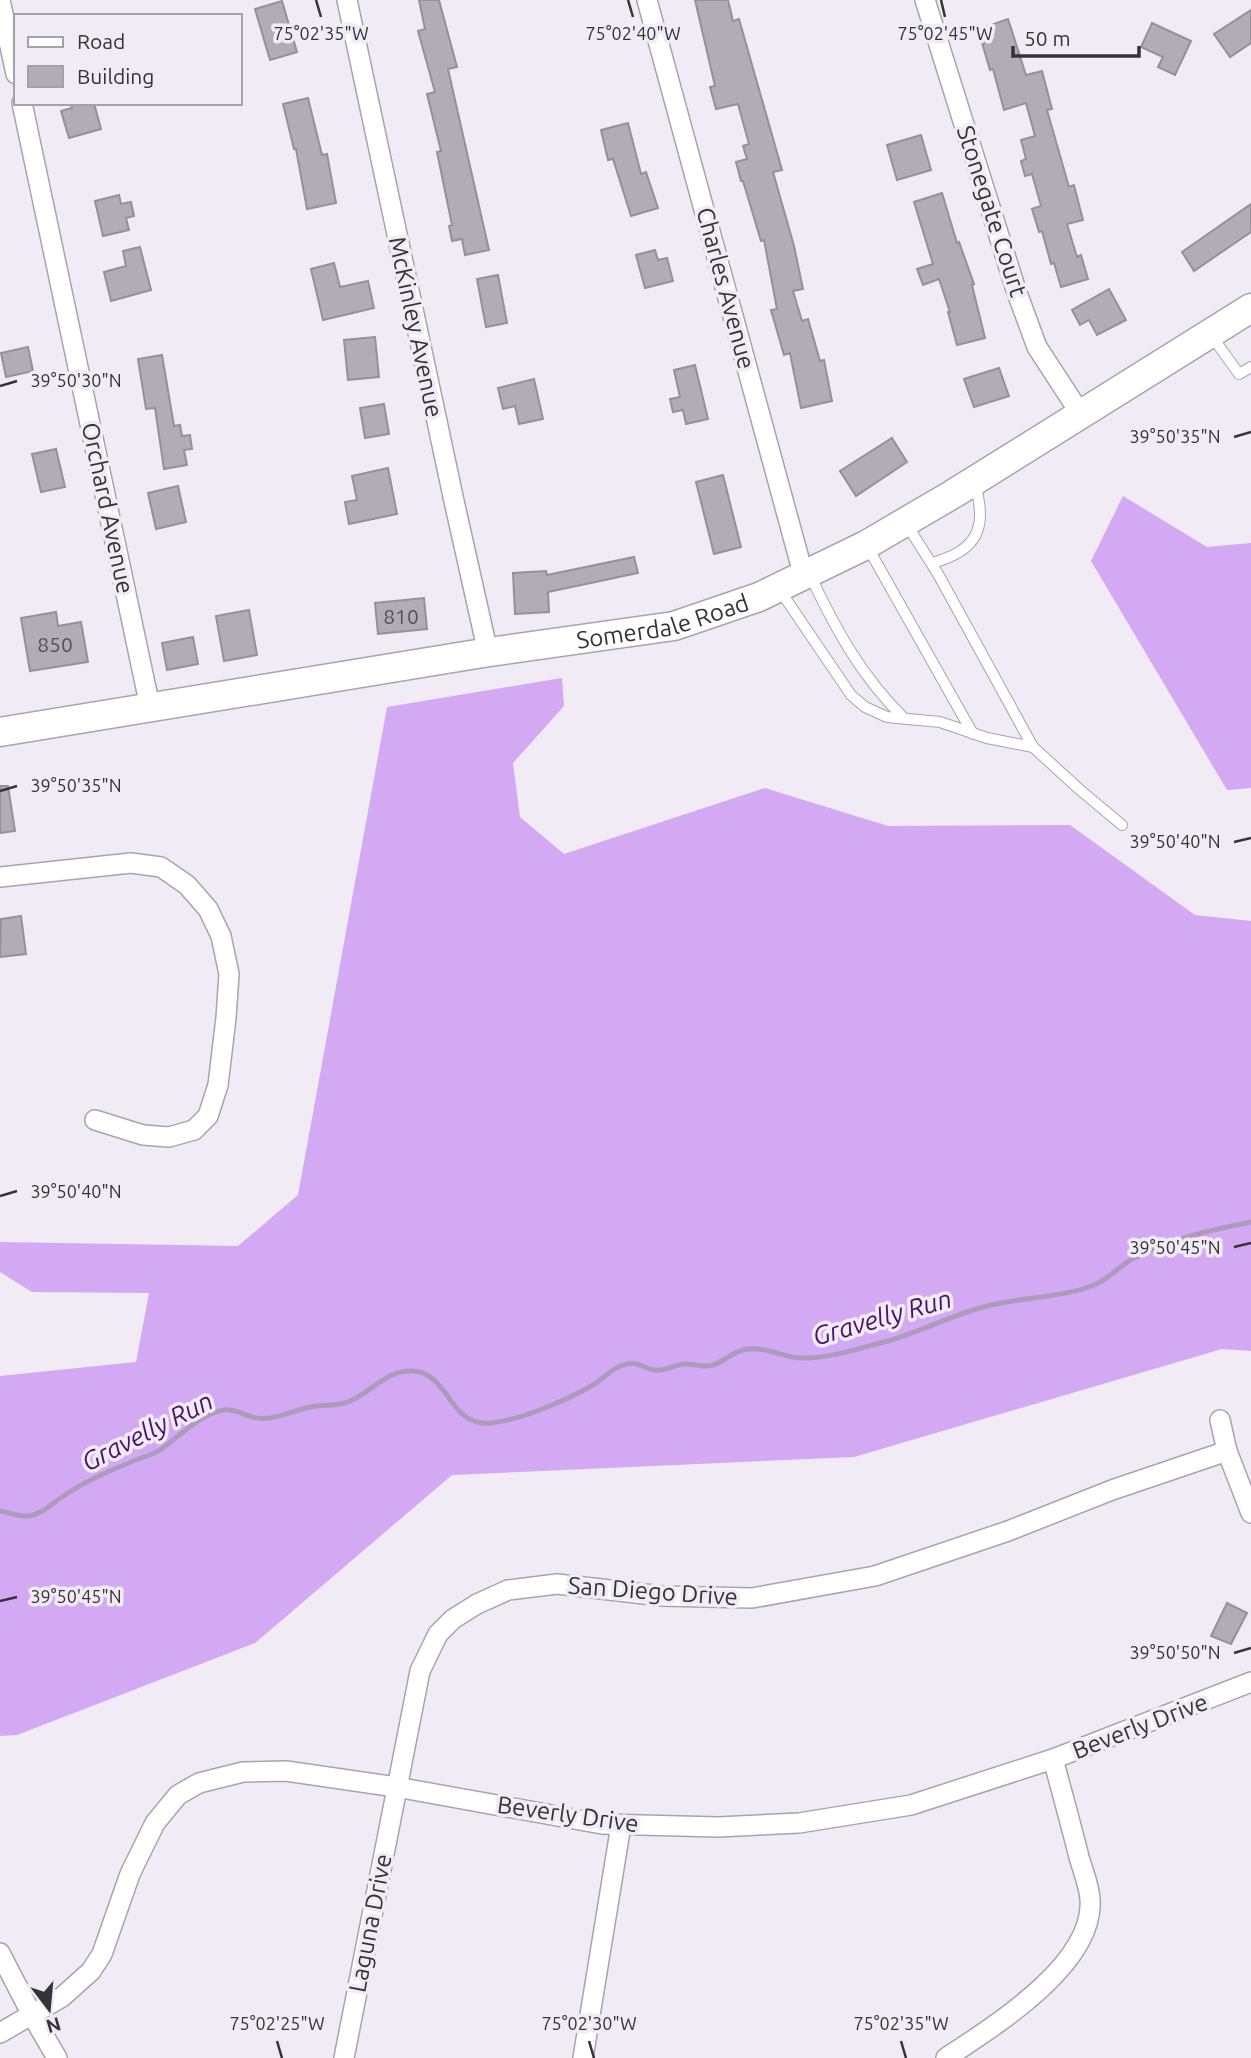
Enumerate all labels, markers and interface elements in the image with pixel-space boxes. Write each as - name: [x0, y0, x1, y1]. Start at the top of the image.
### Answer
- legend: [14, 14, 242, 105]
- scale bar: [1013, 14, 1139, 58]
- text: 75°02'35"W: [273, 23, 369, 43]
- text: 75°02'40"W: [585, 23, 681, 43]
- text: 75°02'45"W: [897, 23, 993, 43]
- text: 50 m: [1024, 26, 1071, 50]
- text: Road: [77, 29, 125, 53]
- text: Building: [77, 64, 154, 88]
- street label: Stonegate Court: [952, 122, 1033, 300]
- street label: Charles Avenue: [691, 204, 761, 372]
- street label: McKinley Avenue: [384, 234, 448, 420]
- text: 39°50'30"N: [30, 370, 122, 390]
- street label: Orchard Avenue: [77, 420, 139, 596]
- text: 39°50'35"N: [1129, 426, 1221, 446]
- street label: Somerdale Road: [575, 588, 752, 653]
- house number: 810: [383, 604, 419, 628]
- house number: 850: [37, 632, 73, 656]
- text: 39°50'35"N: [30, 775, 122, 795]
- text: 39°50'40"N: [1129, 831, 1221, 851]
- text: 39°50'40"N: [30, 1181, 122, 1201]
- text: 39°50'45"N: [1129, 1237, 1221, 1257]
- water label: Gravelly Run: [809, 1283, 955, 1351]
- water label: Gravelly Run: [77, 1386, 217, 1476]
- street label: San Diego Drive: [567, 1572, 739, 1610]
- text: 39°50'45"N: [30, 1586, 122, 1606]
- text: 39°50'50"N: [1129, 1642, 1221, 1662]
- street label: Beverly Drive: [1069, 1688, 1211, 1764]
- street label: Beverly Drive: [496, 1791, 640, 1837]
- street label: Laguna Drive: [343, 1852, 397, 1994]
- north arrow: [14, 1974, 84, 2044]
- text: N: [44, 2013, 64, 2038]
- text: 75°02'25"W: [229, 2013, 325, 2033]
- text: 75°02'30"W: [541, 2013, 637, 2033]
- text: 75°02'35"W: [853, 2013, 949, 2033]

